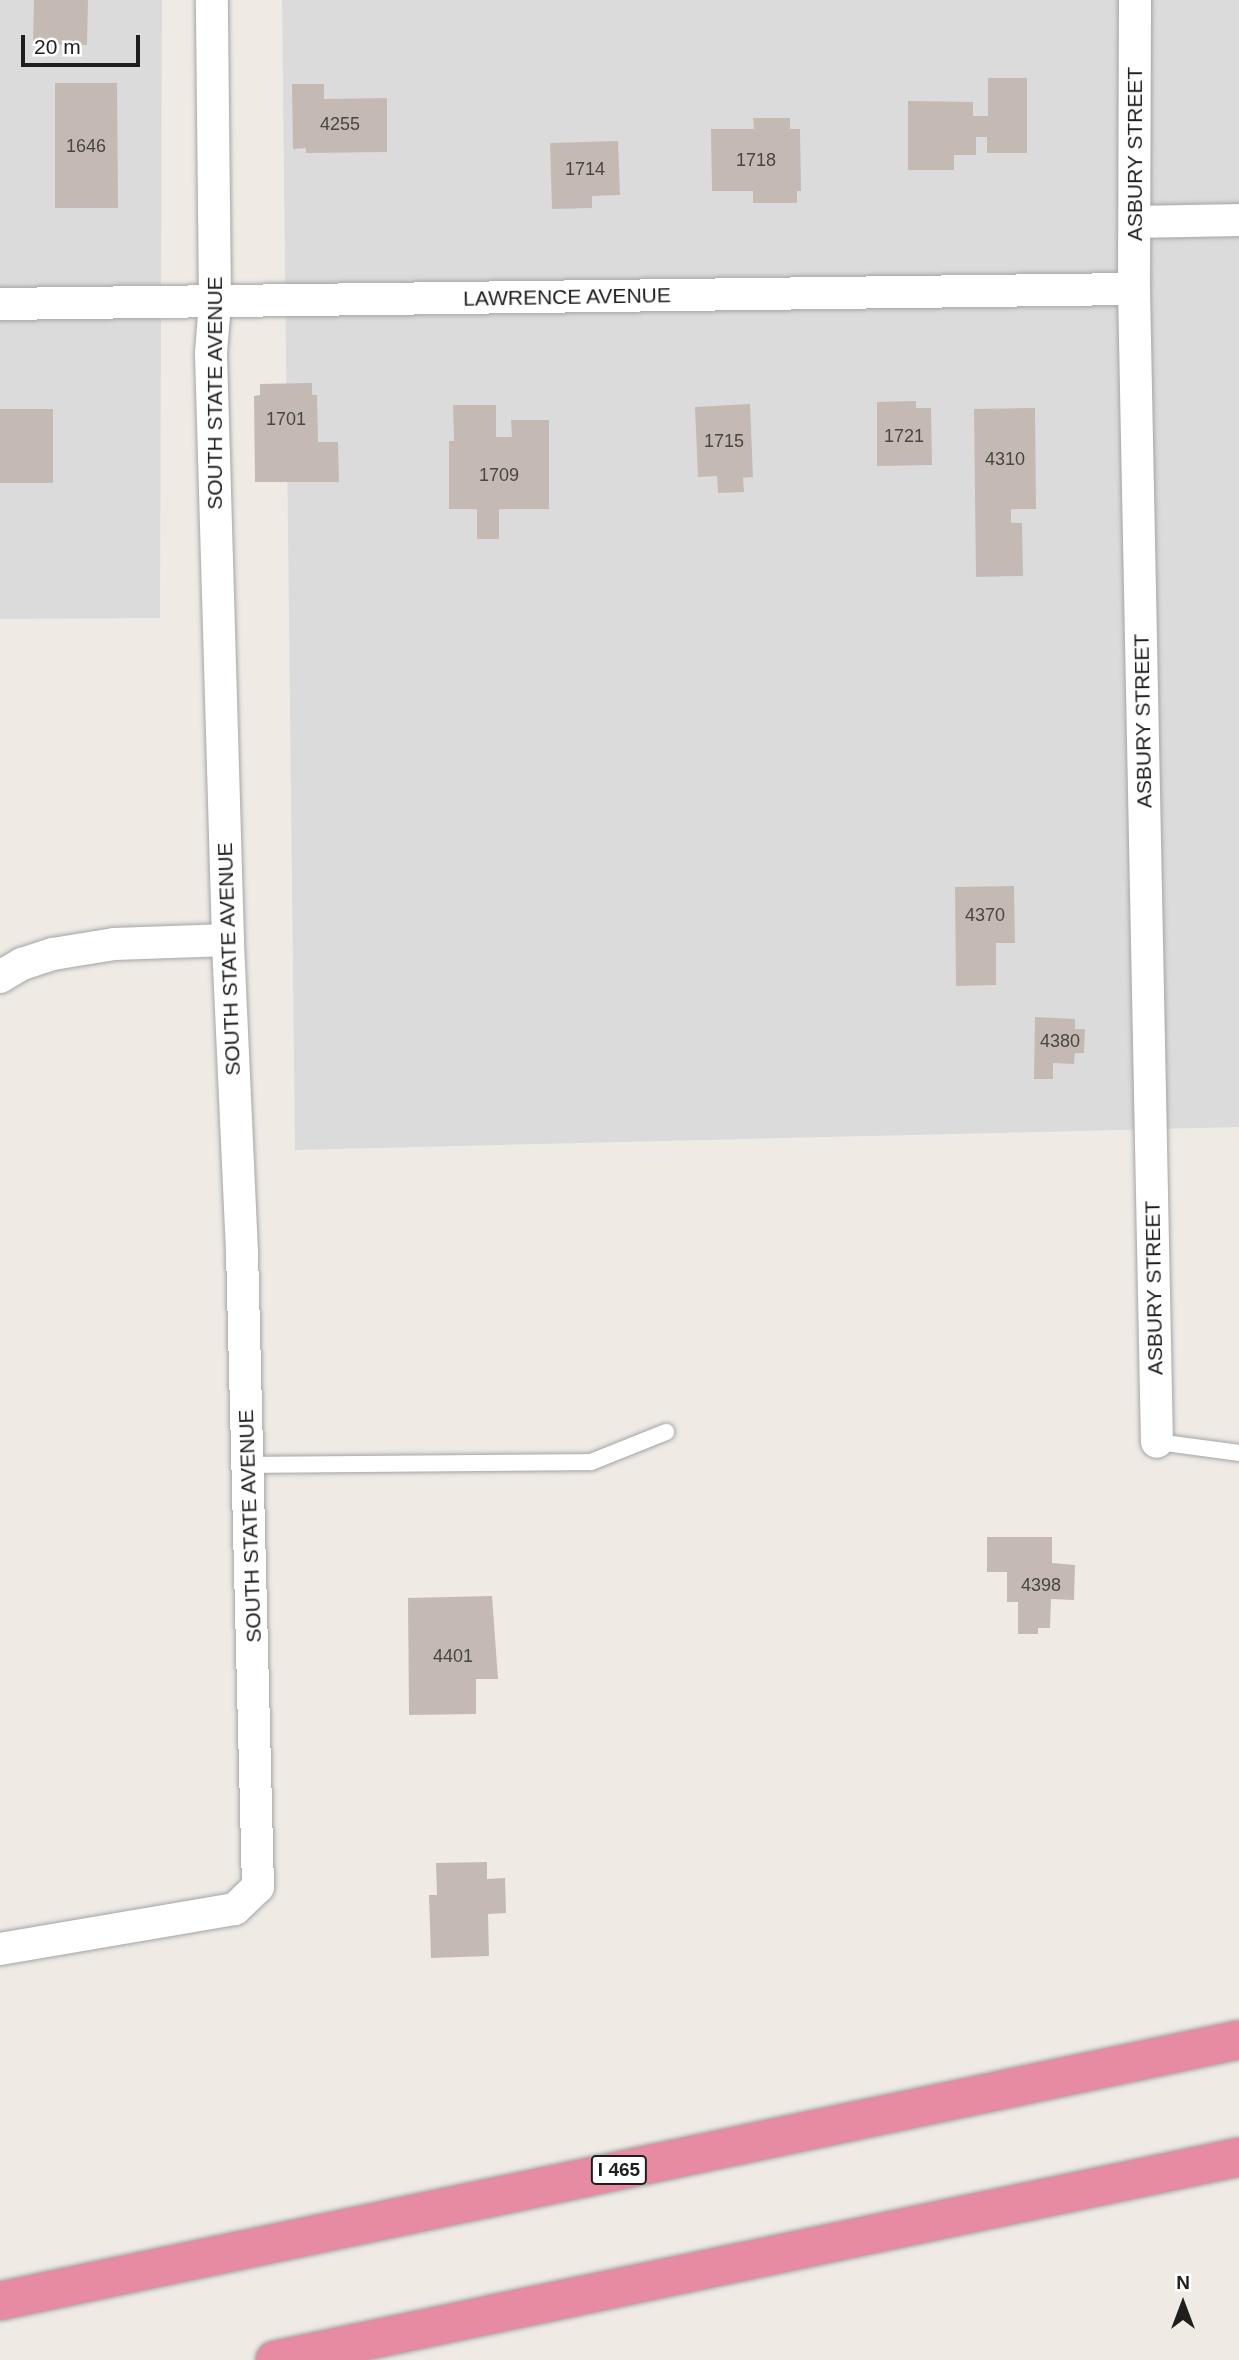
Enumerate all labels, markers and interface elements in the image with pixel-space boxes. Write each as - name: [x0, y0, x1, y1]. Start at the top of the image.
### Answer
- scale bar: [24, 21, 144, 65]
- text: 20 m: [34, 35, 81, 58]
- street label: ASBURY STREET: [1122, 67, 1148, 241]
- house number: 4255: [320, 113, 360, 135]
- house number: 1646: [66, 135, 106, 157]
- house number: 1718: [736, 149, 776, 171]
- house number: 1714: [565, 158, 605, 180]
- street label: SOUTH STATE AVENUE: [202, 276, 228, 510]
- street label: LAWRENCE AVENUE: [462, 283, 672, 311]
- house number: 1701: [266, 408, 306, 430]
- house number: 1721: [884, 425, 924, 447]
- house number: 1715: [704, 430, 744, 452]
- house number: 4310: [985, 448, 1025, 470]
- house number: 1709: [479, 464, 519, 486]
- street label: ASBURY STREET: [1129, 633, 1157, 809]
- street label: SOUTH STATE AVENUE: [212, 841, 246, 1077]
- house number: 4370: [965, 904, 1005, 926]
- house number: 4380: [1040, 1030, 1080, 1052]
- street label: ASBURY STREET: [1140, 1200, 1168, 1376]
- street label: SOUTH STATE AVENUE: [233, 1408, 267, 1644]
- house number: 4398: [1021, 1574, 1061, 1596]
- house number: 4401: [433, 1645, 473, 1667]
- road number: I 465: [589, 2154, 649, 2186]
- north arrow: [1148, 2269, 1218, 2339]
- text: N: [1176, 2272, 1190, 2293]

